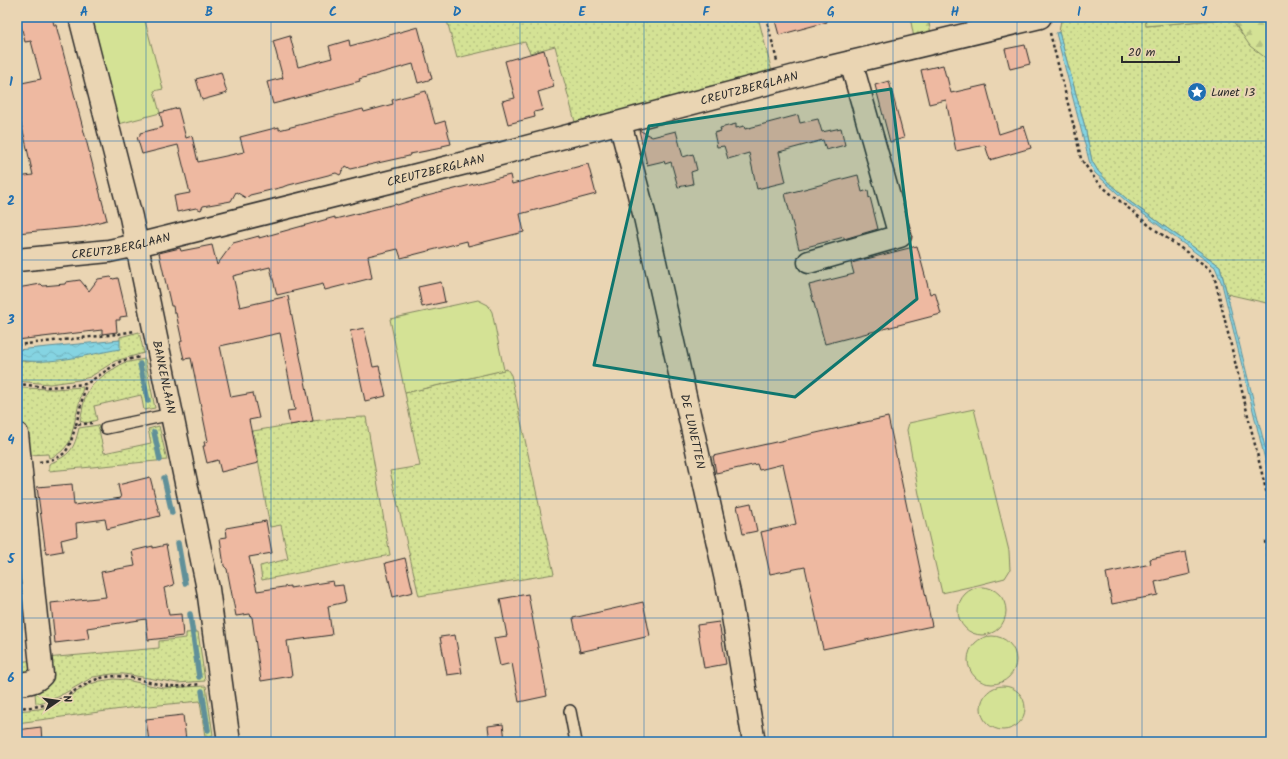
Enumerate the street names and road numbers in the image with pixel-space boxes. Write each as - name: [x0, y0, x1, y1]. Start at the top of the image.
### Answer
- street label: CREUTZBERGLAAN: [698, 66, 800, 110]
- street label: CREUTZBERGLAAN: [385, 149, 487, 192]
- street label: CREUTZBERGLAAN: [70, 227, 173, 264]
- street label: BANKENLAAN: [147, 339, 181, 416]
- street label: DE LUNETTEN: [675, 392, 711, 471]

